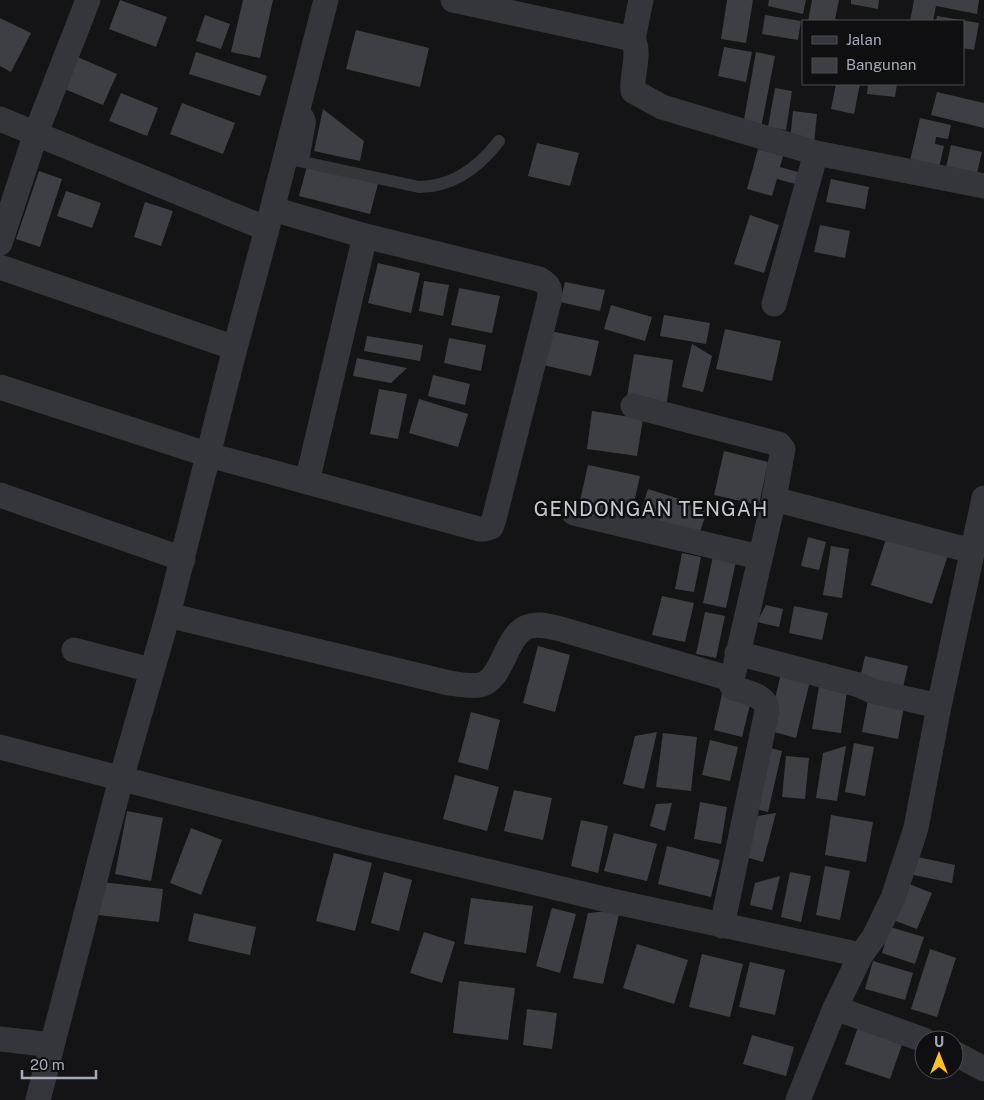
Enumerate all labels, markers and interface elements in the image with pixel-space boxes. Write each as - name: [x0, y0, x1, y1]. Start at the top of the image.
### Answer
- legend: [802, 20, 964, 85]
- text: Jalan: [846, 31, 882, 48]
- text: Bangunan: [846, 56, 917, 73]
- district label: GENDONGAN TENGAH: [534, 497, 768, 521]
- north arrow: [914, 1030, 964, 1080]
- text: U: [934, 1034, 944, 1050]
- scale bar: [22, 1048, 96, 1080]
- text: 20 m: [30, 1056, 65, 1073]

